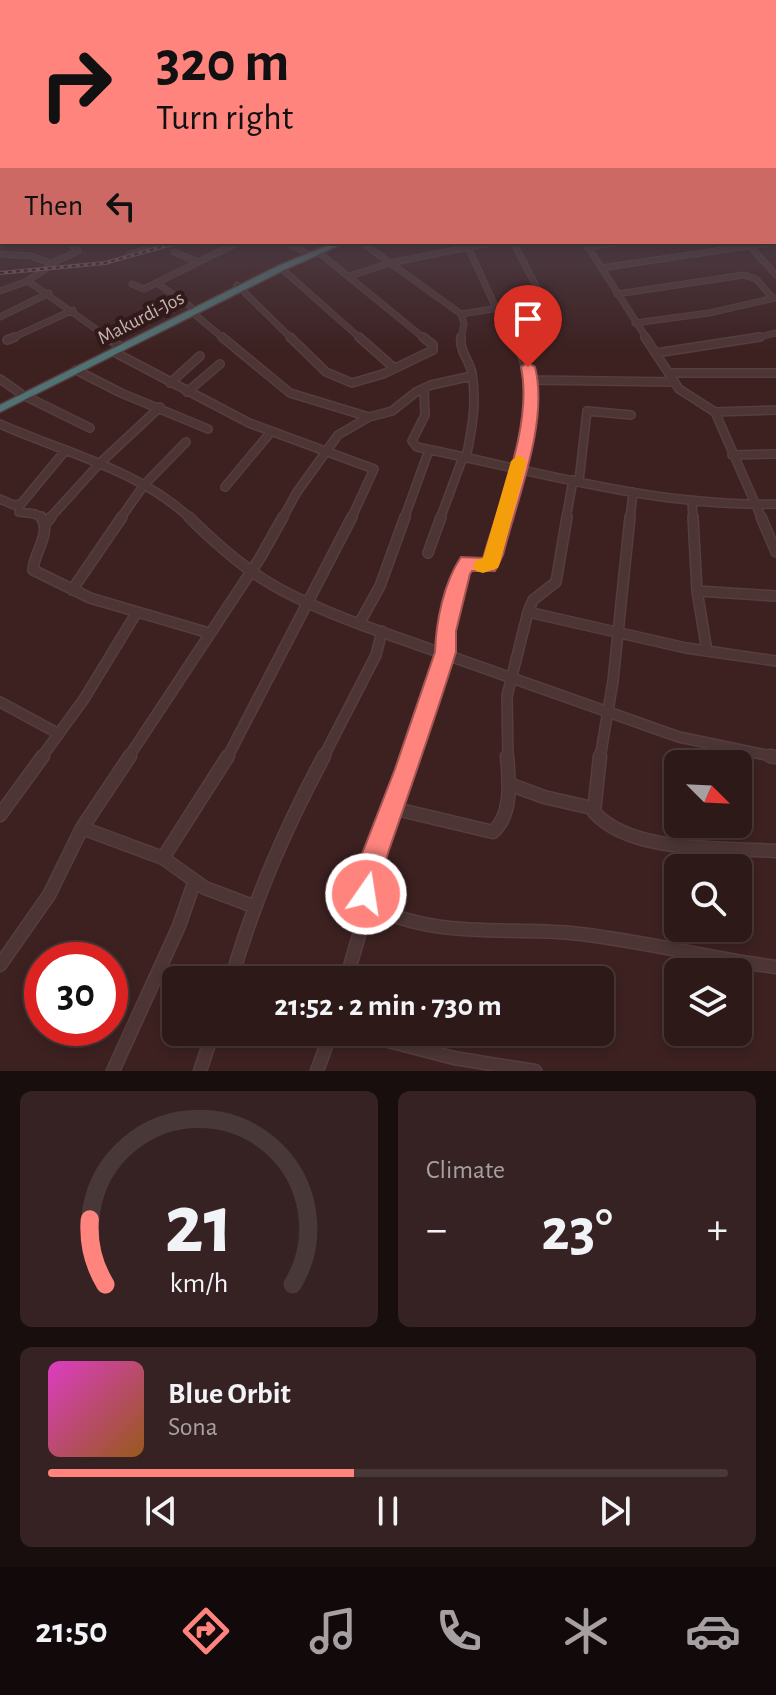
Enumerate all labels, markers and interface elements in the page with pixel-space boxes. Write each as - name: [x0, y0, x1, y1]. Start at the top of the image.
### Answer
- icon: right: [24, 32, 128, 136]
- text: 320 m: [156, 35, 289, 91]
- text: Turn right: [156, 100, 293, 136]
- icon: left: [99, 184, 143, 228]
- text: Then: [24, 191, 83, 221]
- pin: [494, 285, 562, 367]
- street label: Makurdi-Jos: [95, 288, 187, 348]
- icon: arrive: [506, 297, 550, 341]
- north arrow: [664, 750, 752, 838]
- map controls: [664, 750, 752, 1046]
- position arrow: [324, 852, 408, 936]
- button: search: [664, 854, 752, 942]
- speed limit sign: 30: [24, 942, 128, 1046]
- button: layers: [664, 958, 752, 1046]
- text: 21:52 · 2 min · 730 m: [274, 991, 502, 1021]
- text: Climate: [426, 1157, 505, 1183]
- text: 21: [164, 1184, 234, 1268]
- text: 23°: [541, 1201, 613, 1261]
- text: −: [426, 1208, 447, 1252]
- text: +: [707, 1208, 728, 1252]
- text: km/h: [170, 1269, 228, 1298]
- text: Blue Orbit: [168, 1379, 291, 1409]
- text: Sona: [168, 1414, 218, 1440]
- icon: previous: [139, 1489, 183, 1533]
- icon: pause: [366, 1489, 410, 1533]
- icon: next: [593, 1489, 637, 1533]
- icon: directions: [178, 1603, 234, 1659]
- icon: music: [305, 1603, 361, 1659]
- icon: phone: [431, 1603, 487, 1659]
- icon: climate: [558, 1603, 614, 1659]
- icon: car: [685, 1603, 741, 1659]
- text: 21:50: [35, 1613, 108, 1649]

